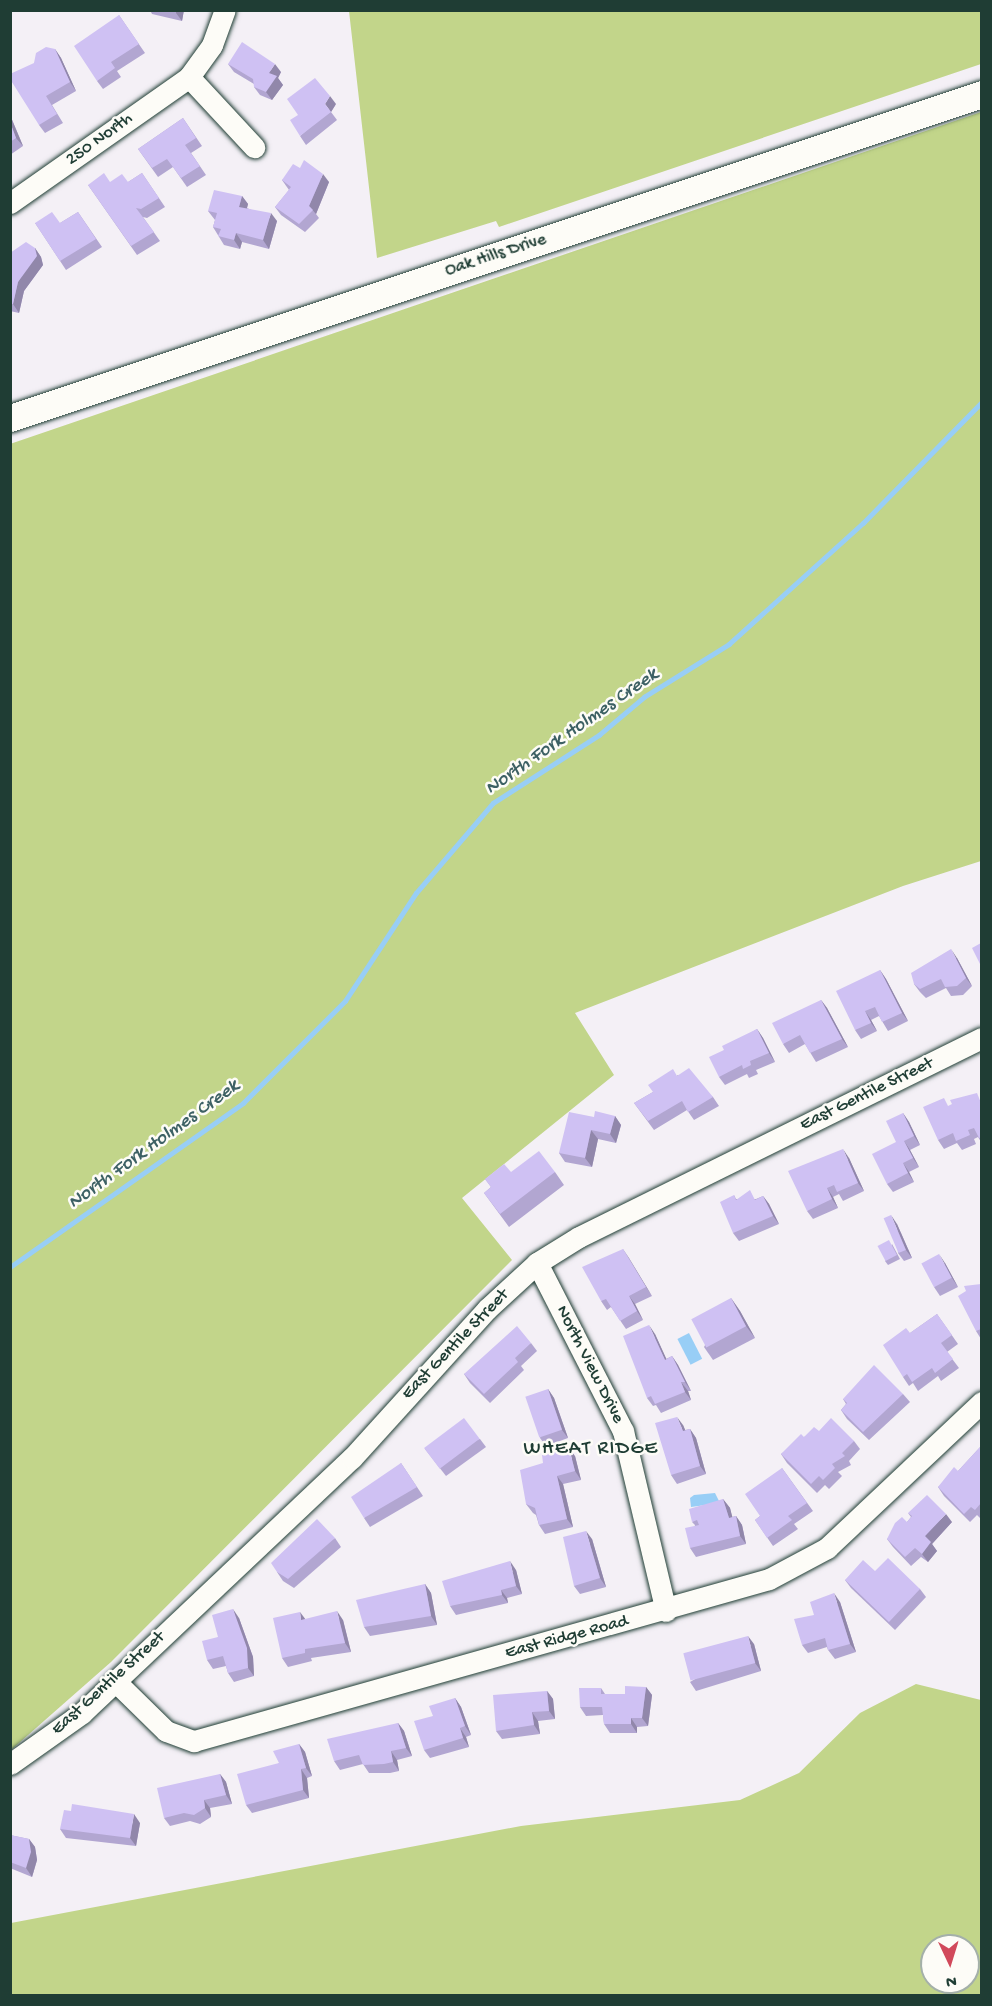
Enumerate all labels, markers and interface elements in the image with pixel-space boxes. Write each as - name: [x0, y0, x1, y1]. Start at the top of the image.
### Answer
- street label: 250 North: [62, 109, 138, 171]
- street label: Oak Hills Drive: [443, 229, 549, 283]
- water label: North Fork Holmes Creek: [481, 663, 663, 801]
- street label: East Gentile Street: [797, 1053, 937, 1137]
- water label: North Fork Holmes Creek: [64, 1075, 244, 1215]
- street label: East Gentile Street: [398, 1285, 514, 1405]
- street label: North View Drive: [550, 1302, 628, 1428]
- district label: WHEAT RIDGE: [523, 1437, 659, 1461]
- street label: East Ridge Road: [503, 1611, 631, 1665]
- street label: East Gentile Street: [48, 1627, 170, 1741]
- north arrow: [920, 1934, 980, 1994]
- text: N: [945, 1971, 957, 1990]

